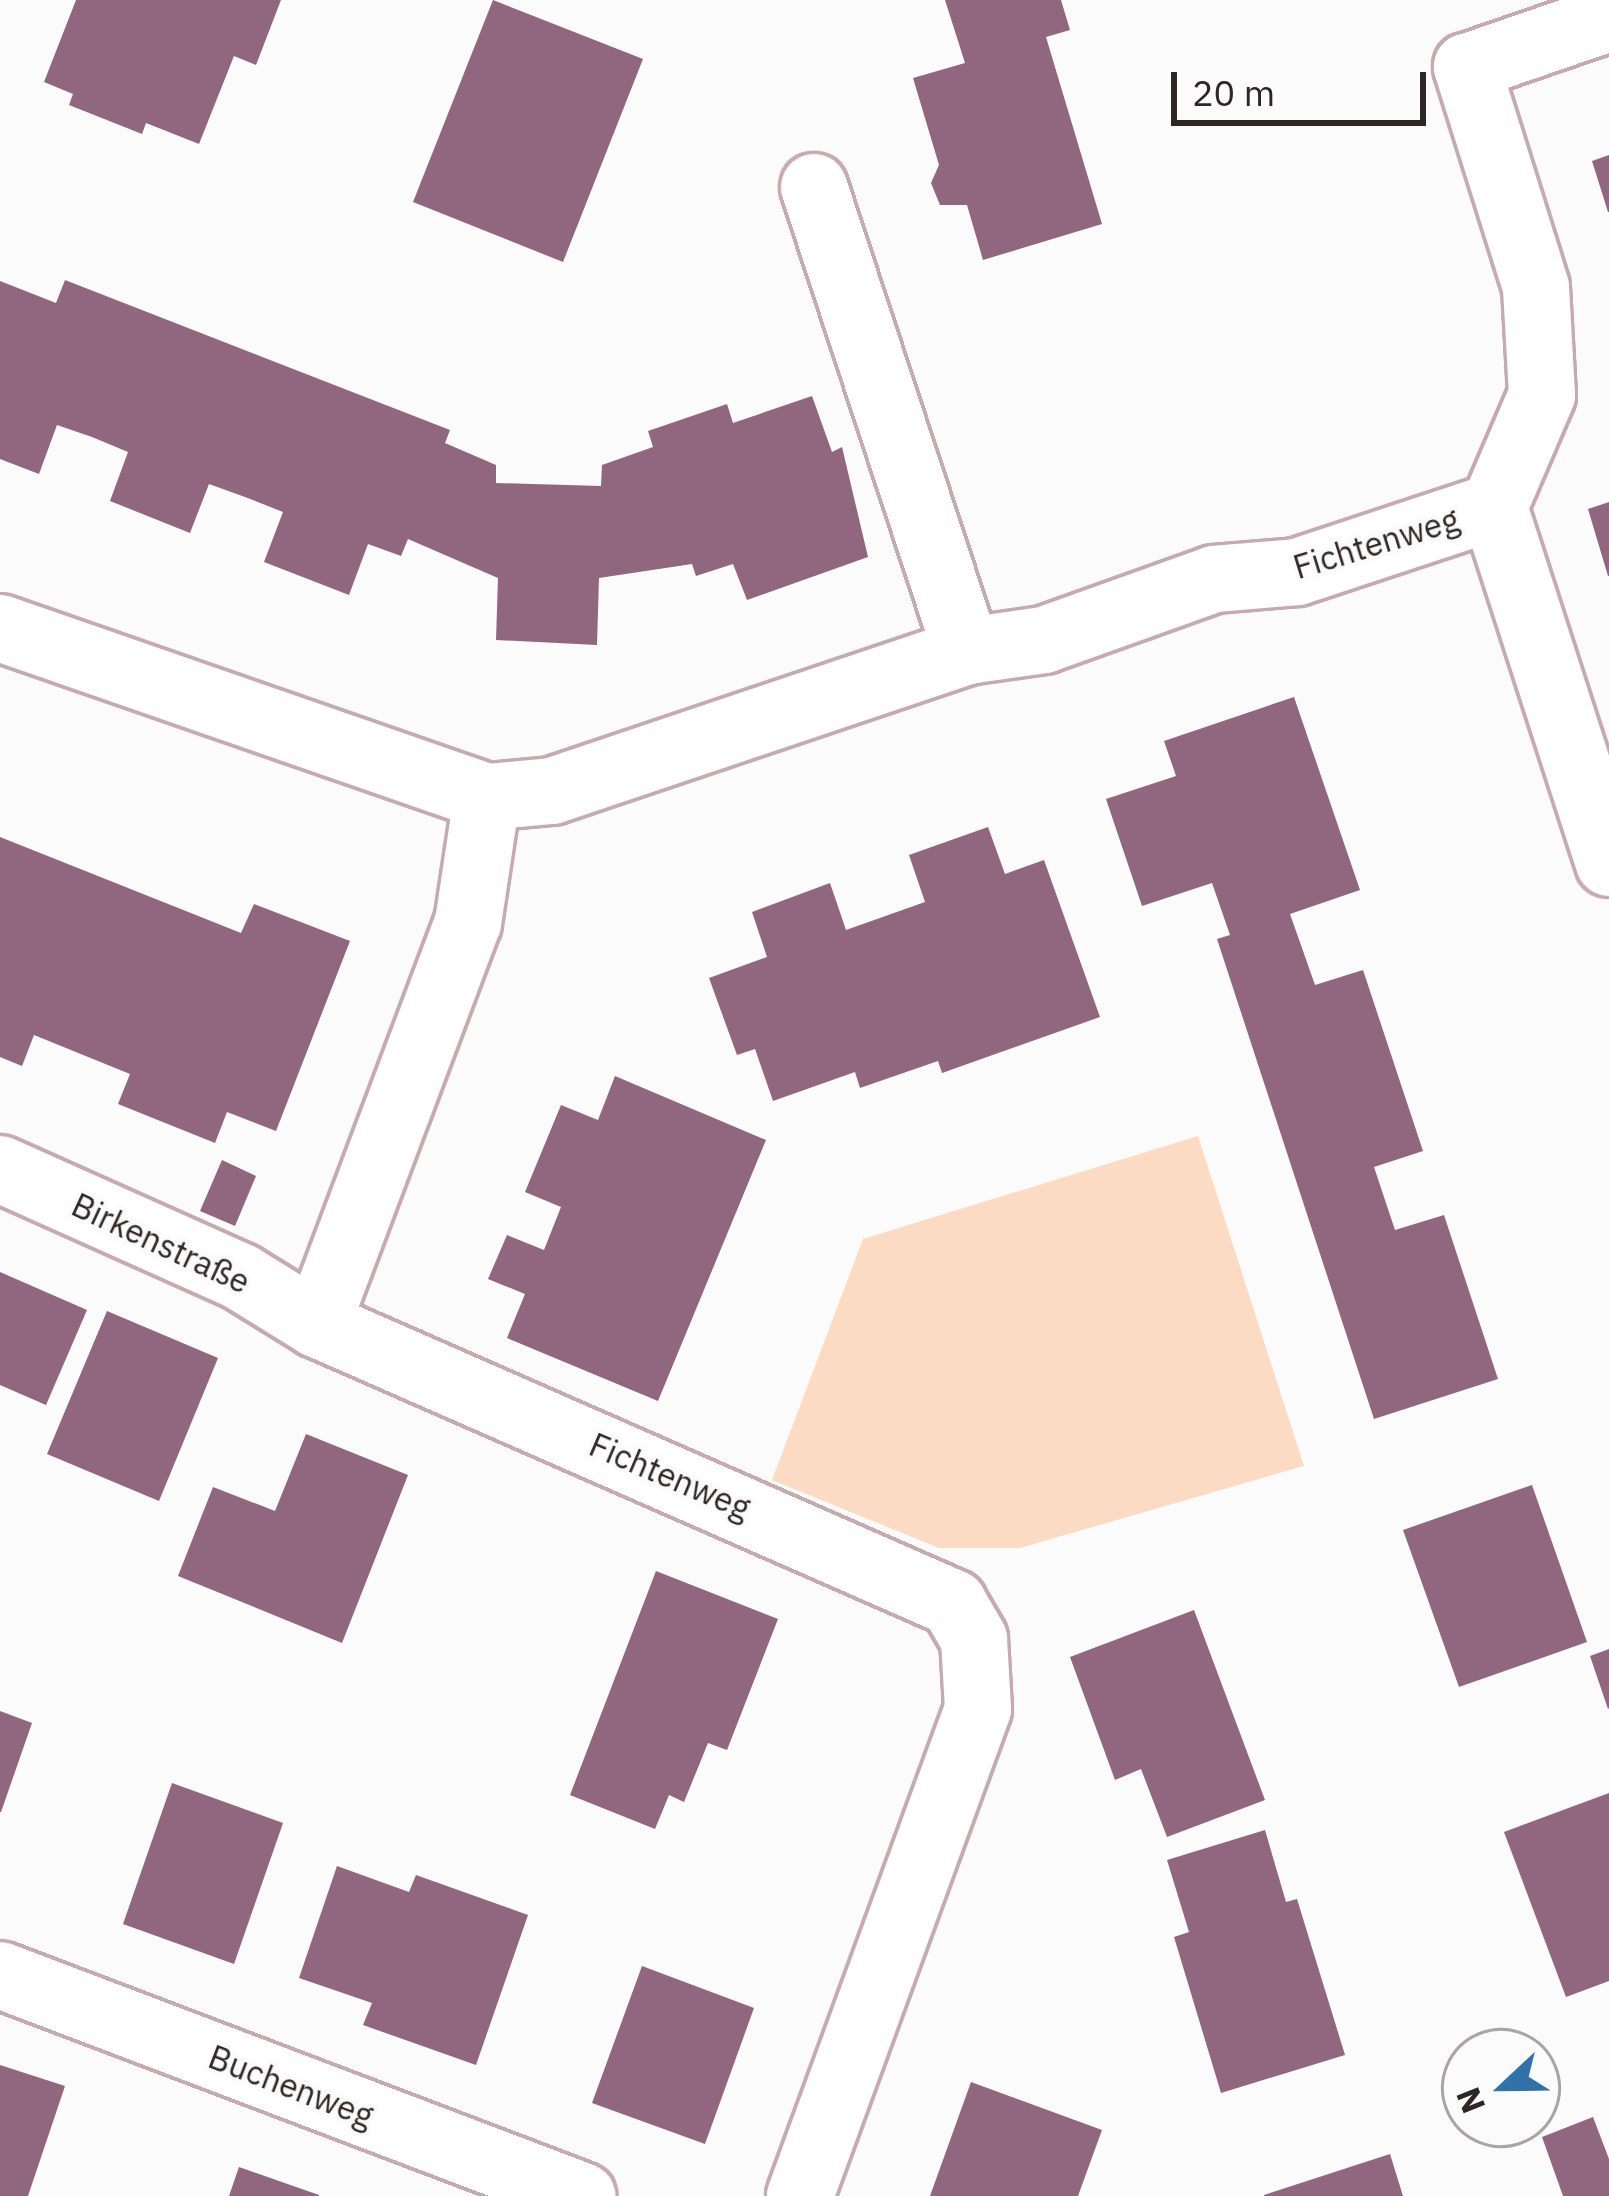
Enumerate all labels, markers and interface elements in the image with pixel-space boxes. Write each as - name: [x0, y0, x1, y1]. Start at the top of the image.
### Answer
- scale bar: [1177, 48, 1432, 122]
- text: 20 m: [1192, 69, 1275, 116]
- street label: Fichtenweg: [1288, 499, 1464, 587]
- street label: Birkenstraße: [66, 1185, 256, 1301]
- street label: Fichtenweg: [584, 1424, 756, 1528]
- north arrow: [1441, 2028, 1561, 2148]
- street label: Buchenweg: [203, 2037, 379, 2135]
- text: N: [1446, 2081, 1494, 2120]

